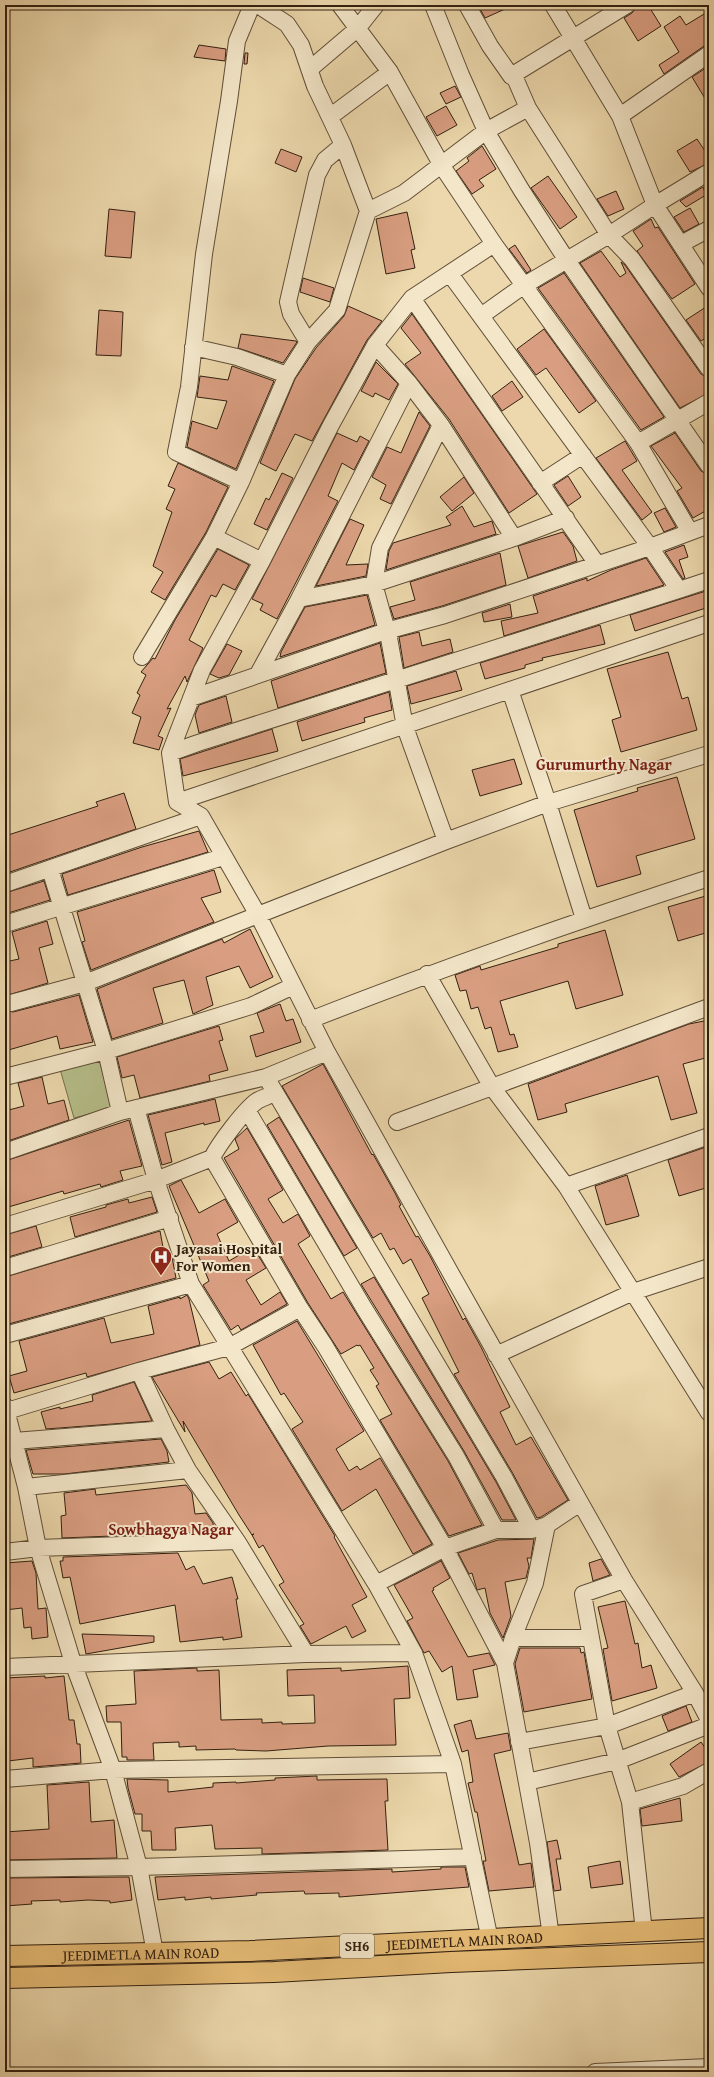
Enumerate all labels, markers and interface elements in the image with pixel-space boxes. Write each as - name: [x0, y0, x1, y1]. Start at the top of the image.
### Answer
- district label: Gurumurthy Nagar: [536, 752, 673, 776]
- place label: Jayasai Hospital For Women: [173, 1238, 282, 1276]
- hospital icon: Jayasai Hospital For Women: [148, 1244, 174, 1277]
- district label: Sowbhagya Nagar: [108, 1517, 234, 1541]
- street label: JEEDIMETLA MAIN ROAD: [384, 1926, 543, 1955]
- road number: SH6: [340, 1934, 374, 1958]
- street label: JEEDIMETLA MAIN ROAD: [61, 1941, 219, 1965]

